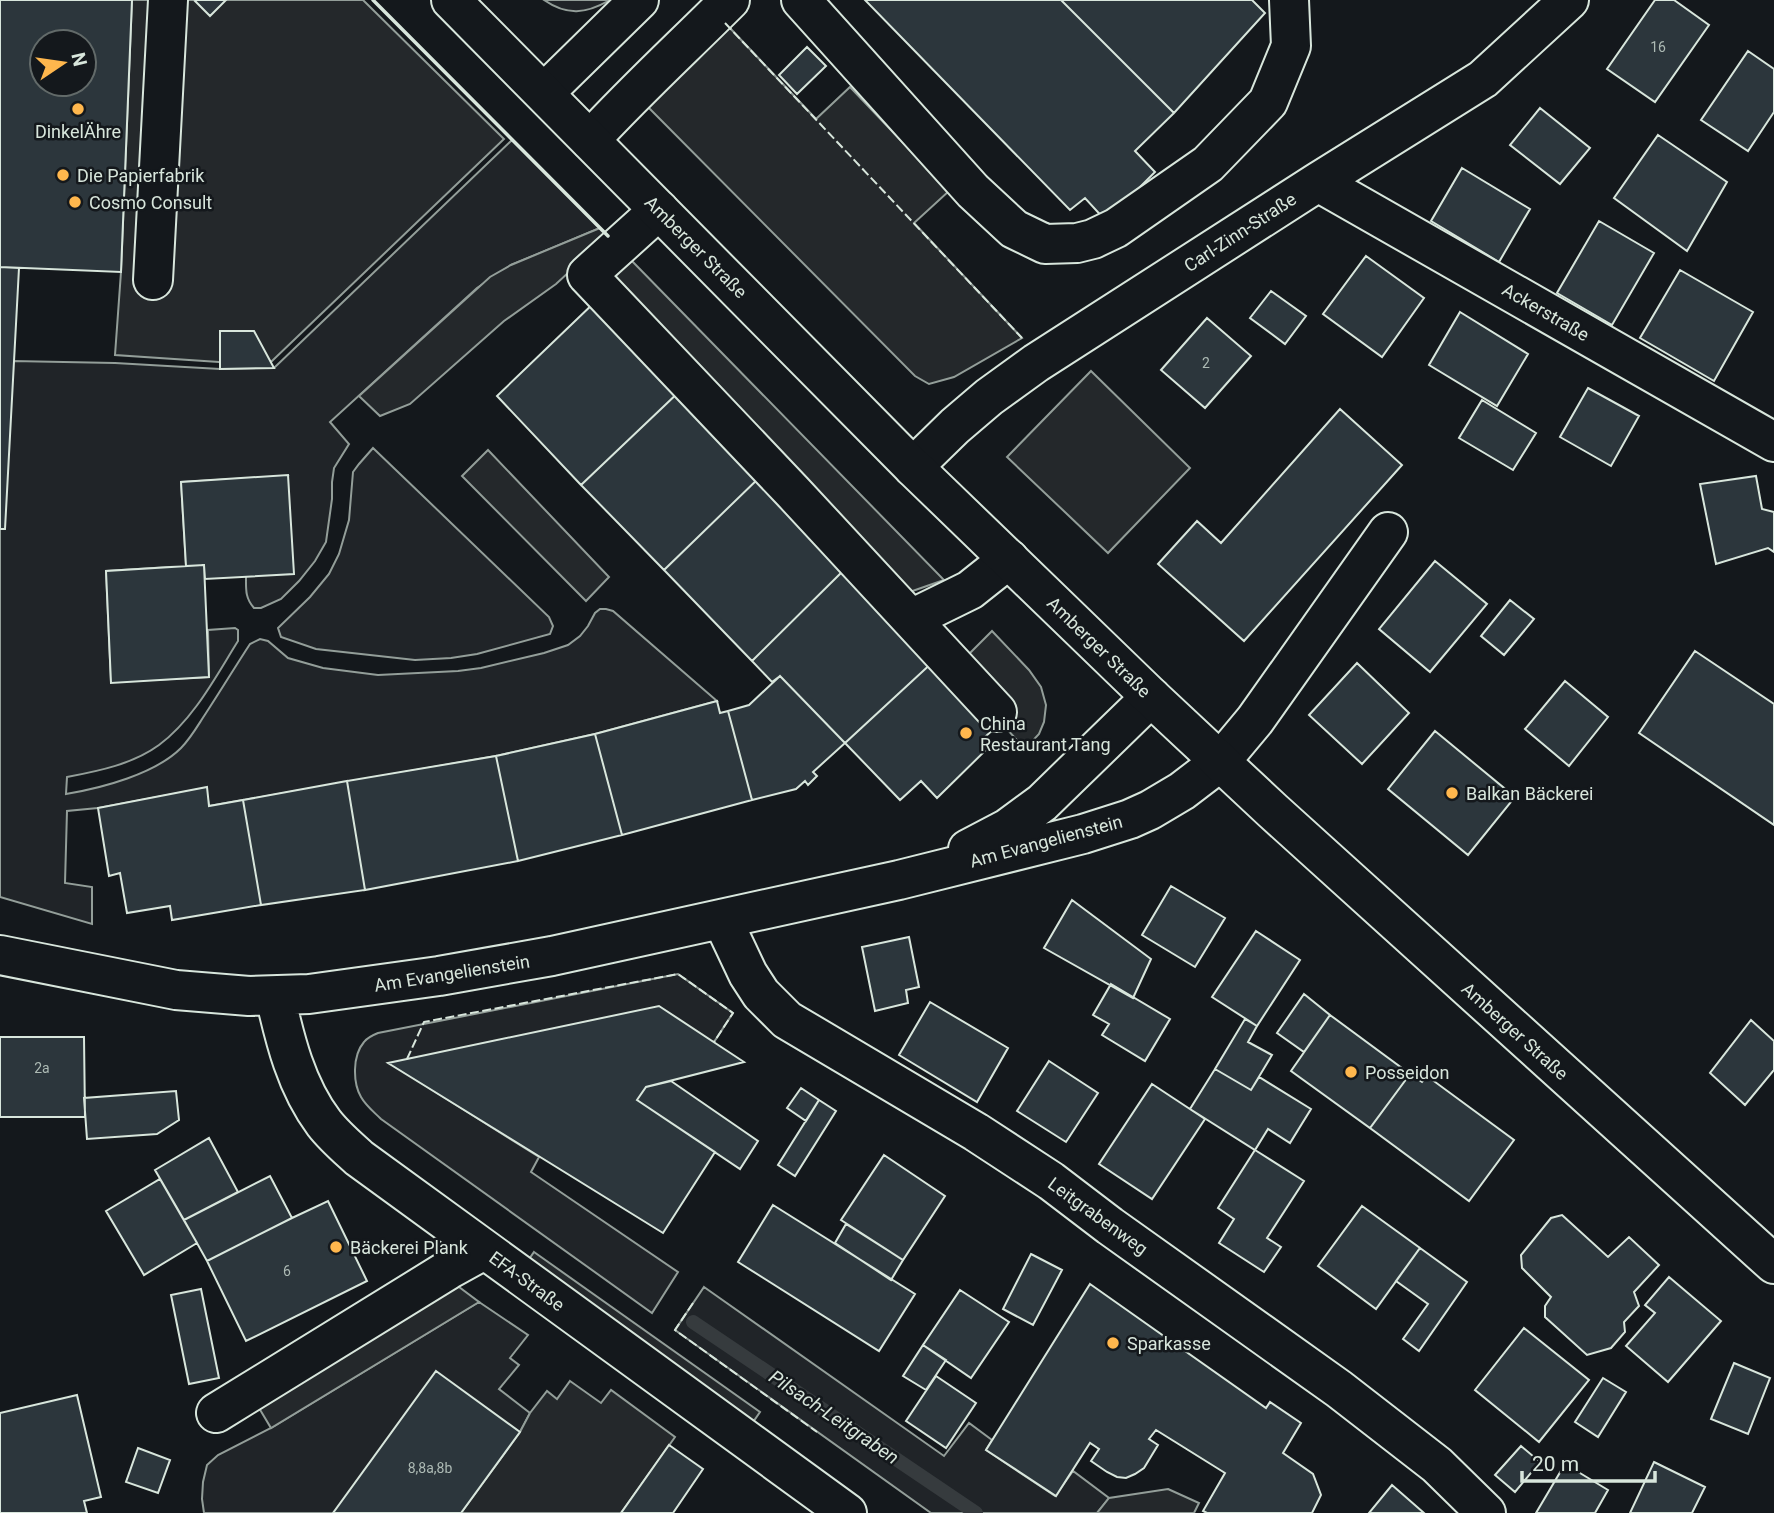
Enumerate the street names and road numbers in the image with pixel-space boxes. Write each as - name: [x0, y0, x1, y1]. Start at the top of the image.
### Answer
- street label: Carl-Zinn-Straße: [1180, 188, 1300, 276]
- street label: Amberger Straße: [641, 192, 751, 302]
- street label: Ackerstraße: [1499, 279, 1593, 345]
- street label: Amberger Straße: [1043, 592, 1155, 702]
- street label: Am Evangelienstein: [967, 811, 1125, 871]
- street label: Am Evangelienstein: [373, 950, 531, 996]
- street label: Amberger Straße: [1458, 978, 1572, 1084]
- street label: Leitgrabenweg: [1044, 1173, 1152, 1259]
- street label: EFA-Straße: [485, 1247, 569, 1315]

